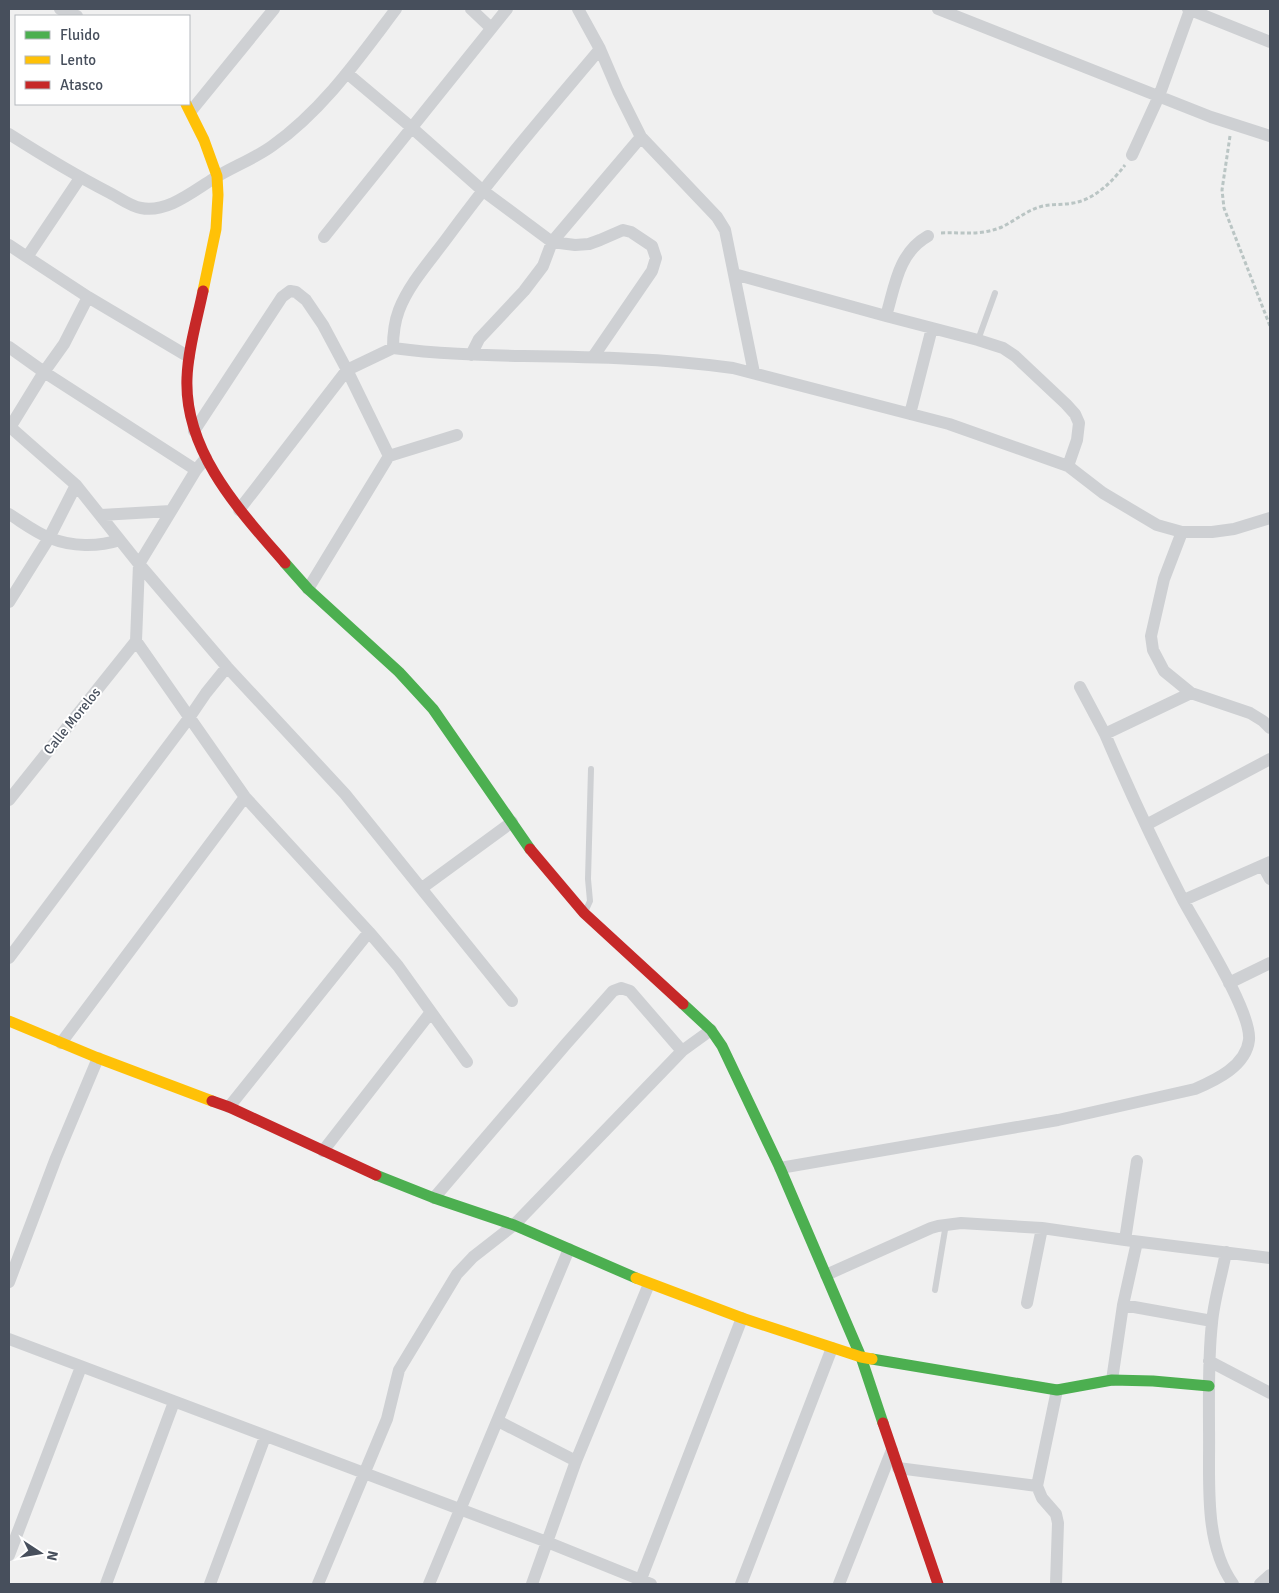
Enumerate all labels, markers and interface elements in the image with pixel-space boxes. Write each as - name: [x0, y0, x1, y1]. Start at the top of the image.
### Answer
- legend: [15, 15, 190, 105]
- text: Fluido: [60, 26, 100, 44]
- text: Lento: [60, 51, 96, 69]
- text: Atasco: [60, 76, 103, 94]
- street label: Calle Morelos: [40, 684, 104, 758]
- north arrow: [15, 1528, 65, 1578]
- text: N: [43, 1549, 62, 1562]

